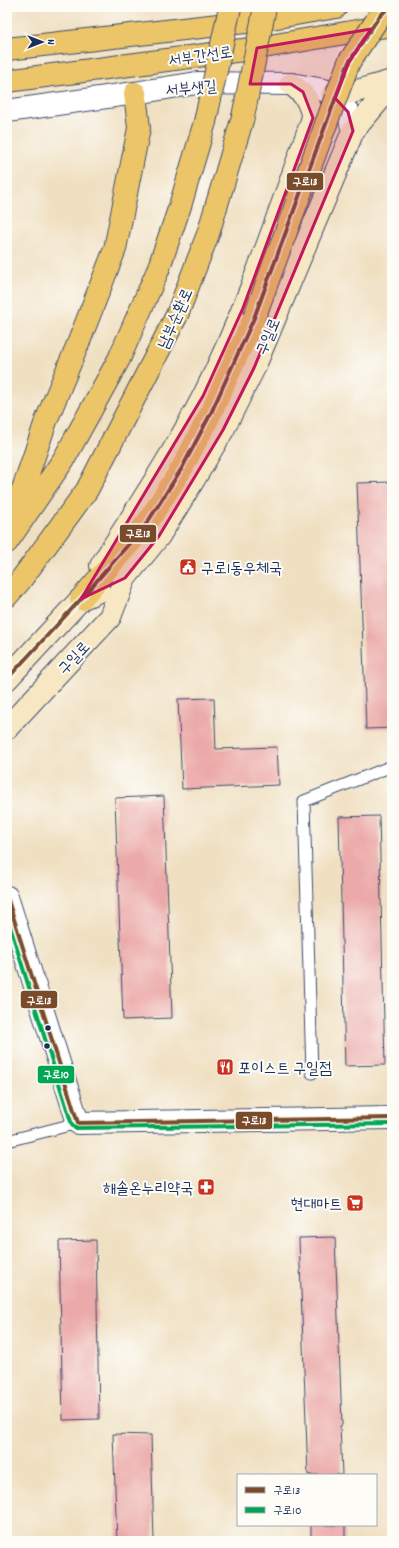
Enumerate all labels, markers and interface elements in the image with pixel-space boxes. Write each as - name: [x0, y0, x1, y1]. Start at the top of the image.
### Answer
- north arrow: [22, 22, 62, 62]
- text: N: [42, 39, 58, 45]
- street label: 서부간선로: [167, 42, 234, 73]
- street label: 서부샛길: [165, 76, 218, 103]
- line badge: 구로13: [286, 172, 324, 191]
- text: 구로13: [293, 175, 318, 191]
- street label: 남부순환로: [153, 285, 200, 353]
- street label: 구일로: [251, 315, 287, 359]
- line badge: 구로13: [119, 524, 157, 543]
- text: 구로13: [126, 527, 151, 543]
- public building icon: 구로1동우체국: [178, 557, 198, 577]
- place label: 구로1동우체국: [201, 558, 282, 581]
- street label: 구일로: [53, 637, 96, 681]
- line badge: 구로13: [20, 990, 58, 1009]
- text: 구로13: [27, 994, 52, 1010]
- unlabelled marker: [43, 1023, 53, 1033]
- unlabelled marker: [42, 1041, 52, 1051]
- restaurant icon: 포이스트 구일점: [215, 1057, 235, 1077]
- place label: 포이스트 구일점: [238, 1058, 332, 1081]
- line badge: 구로10: [37, 1065, 75, 1084]
- text: 구로10: [43, 1068, 69, 1084]
- line badge: 구로13: [235, 1111, 273, 1130]
- text: 구로13: [242, 1114, 267, 1130]
- pharmacy icon: 해솔온누리약국: [196, 1177, 216, 1197]
- place label: 해솔온누리약국: [103, 1178, 193, 1201]
- supermarket icon: 현대마트: [345, 1193, 365, 1213]
- place label: 현대마트: [291, 1194, 342, 1217]
- legend: [237, 1474, 377, 1526]
- text: 구로13: [273, 1483, 300, 1500]
- text: 구로10: [273, 1503, 301, 1520]

